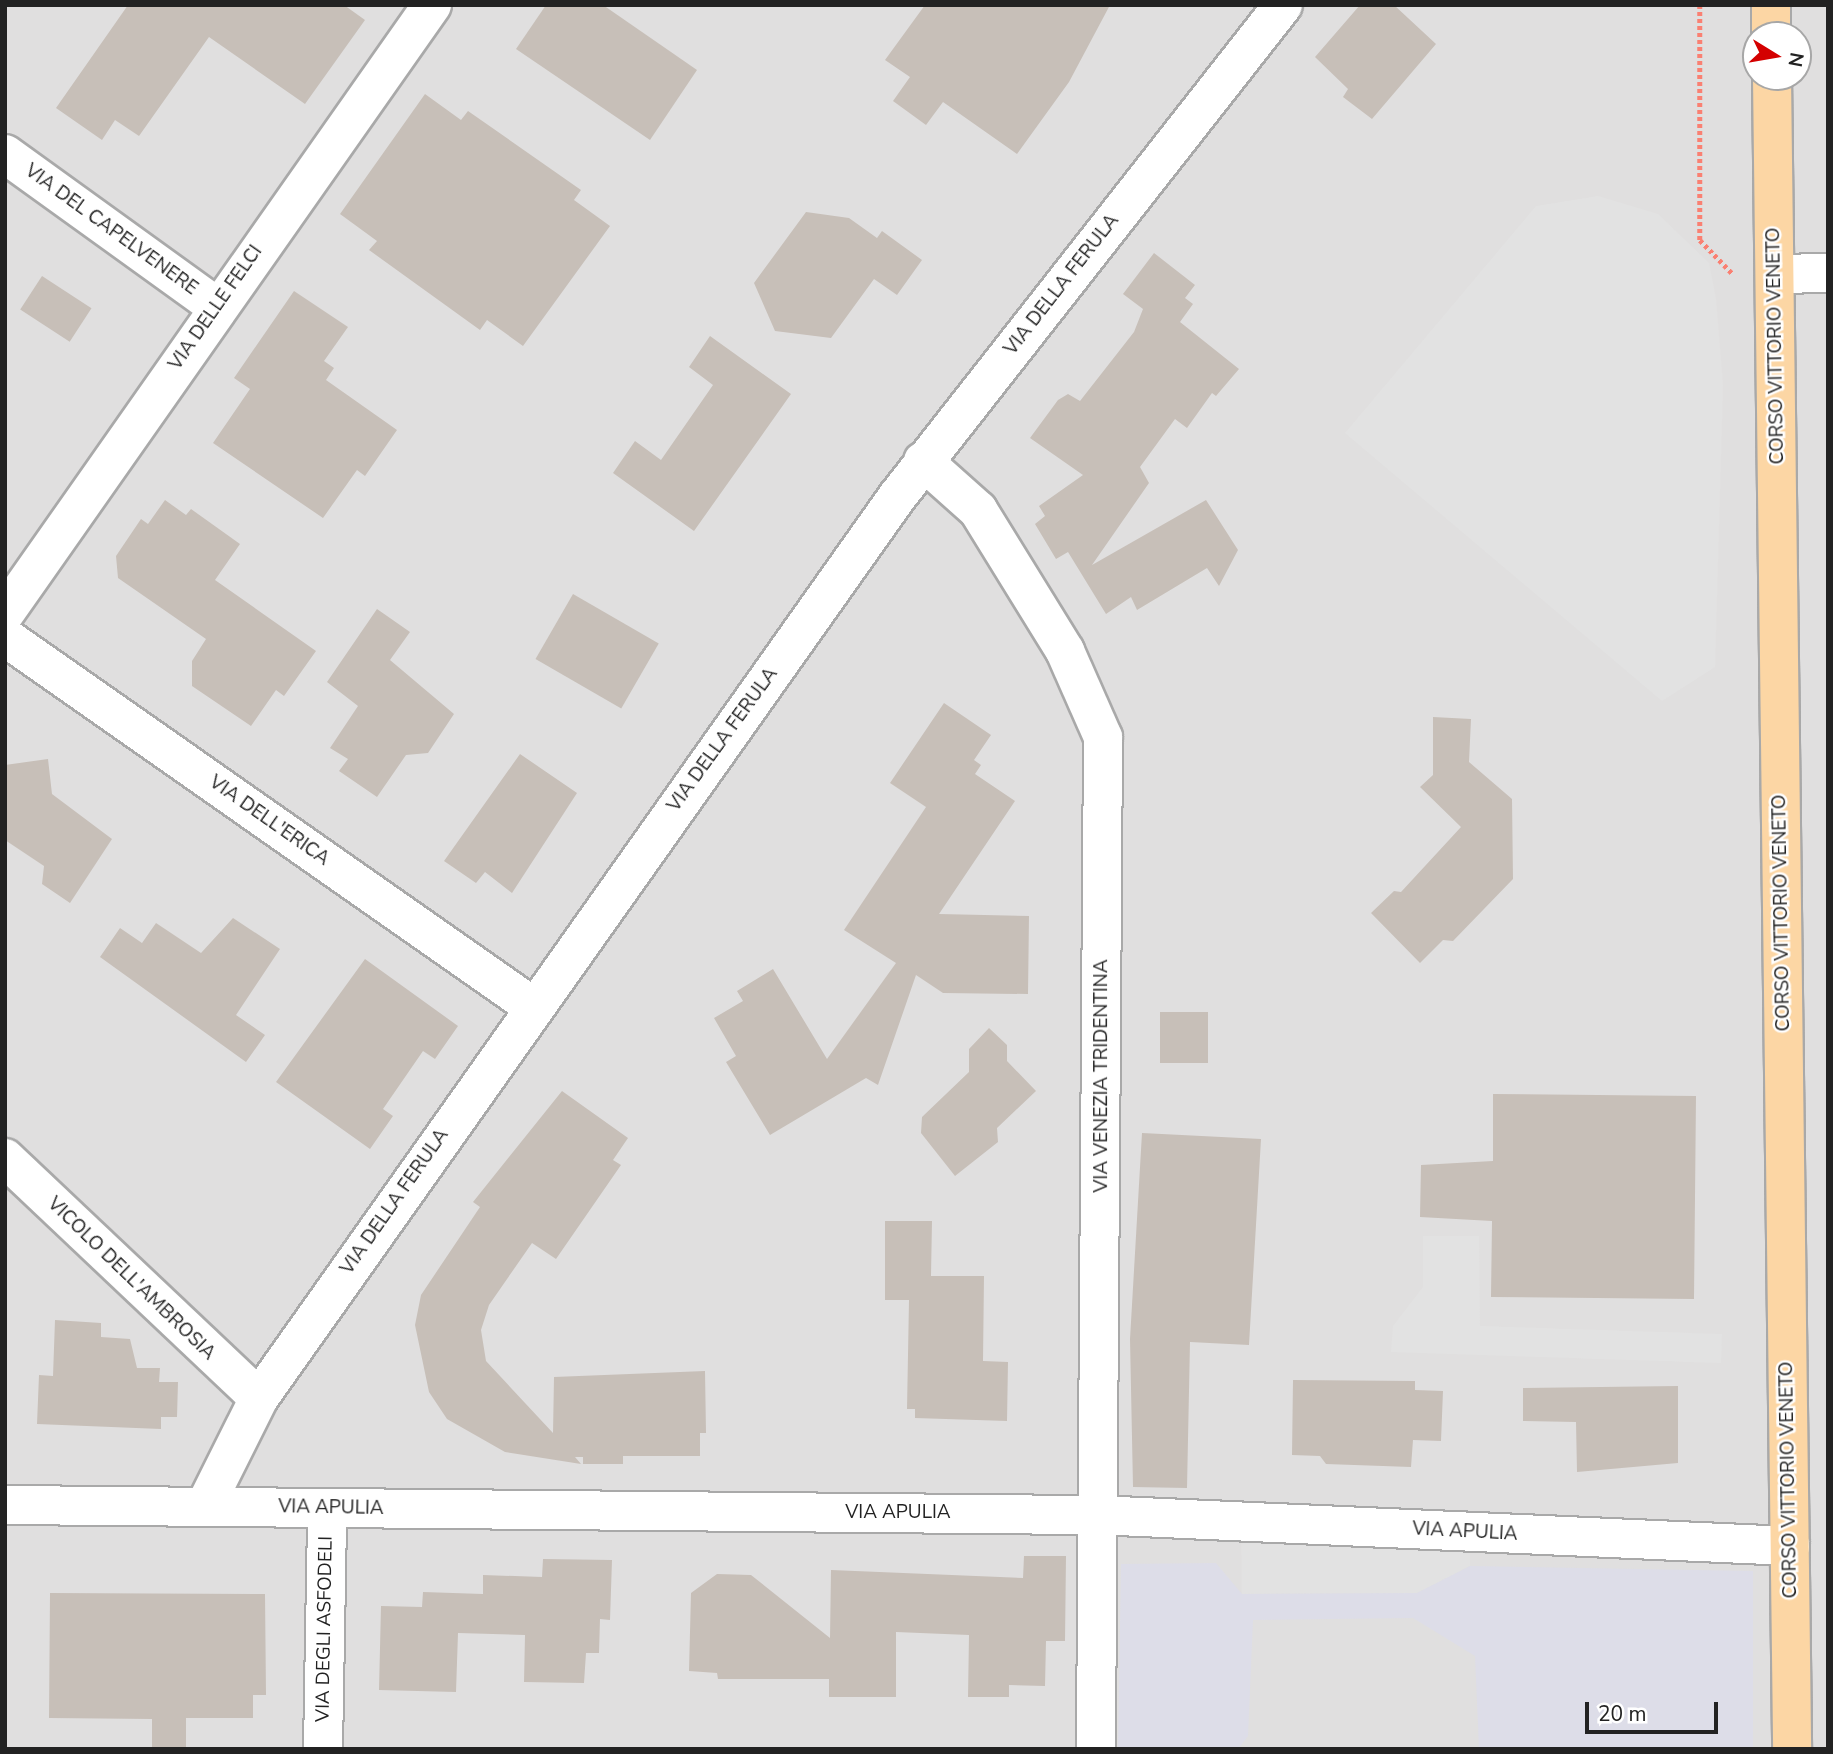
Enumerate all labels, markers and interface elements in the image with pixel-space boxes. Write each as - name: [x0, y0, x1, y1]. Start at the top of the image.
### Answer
- north arrow: [1742, 21, 1812, 91]
- text: N: [1782, 50, 1810, 69]
- street label: VIA DEL CAPELVENERE: [20, 160, 202, 300]
- street label: VIA DELLA FERULA: [1000, 210, 1124, 360]
- street label: CORSO VITTORIO VENETO: [1763, 227, 1789, 465]
- street label: VIA DELLE FELCI: [164, 241, 268, 375]
- street label: VIA DELLA FERULA: [663, 663, 783, 817]
- street label: VIA DELL'ERICA: [204, 771, 334, 871]
- street label: CORSO VITTORIO VENETO: [1769, 794, 1795, 1032]
- street label: VIA VENEZIA TRIDENTINA: [1091, 959, 1113, 1193]
- street label: VIA DELLA FERULA: [336, 1125, 454, 1279]
- street label: VICOLO DELL'AMBROSIA: [42, 1193, 220, 1365]
- street label: CORSO VITTORIO VENETO: [1776, 1361, 1802, 1599]
- street label: VIA APULIA: [278, 1496, 384, 1520]
- street label: VIA APULIA: [845, 1502, 951, 1524]
- street label: VIA APULIA: [1412, 1518, 1518, 1546]
- street label: VIA DEGLI ASFODELI: [312, 1536, 338, 1722]
- scale bar: [1588, 1688, 1721, 1732]
- text: 20 m: [1598, 1700, 1647, 1728]

